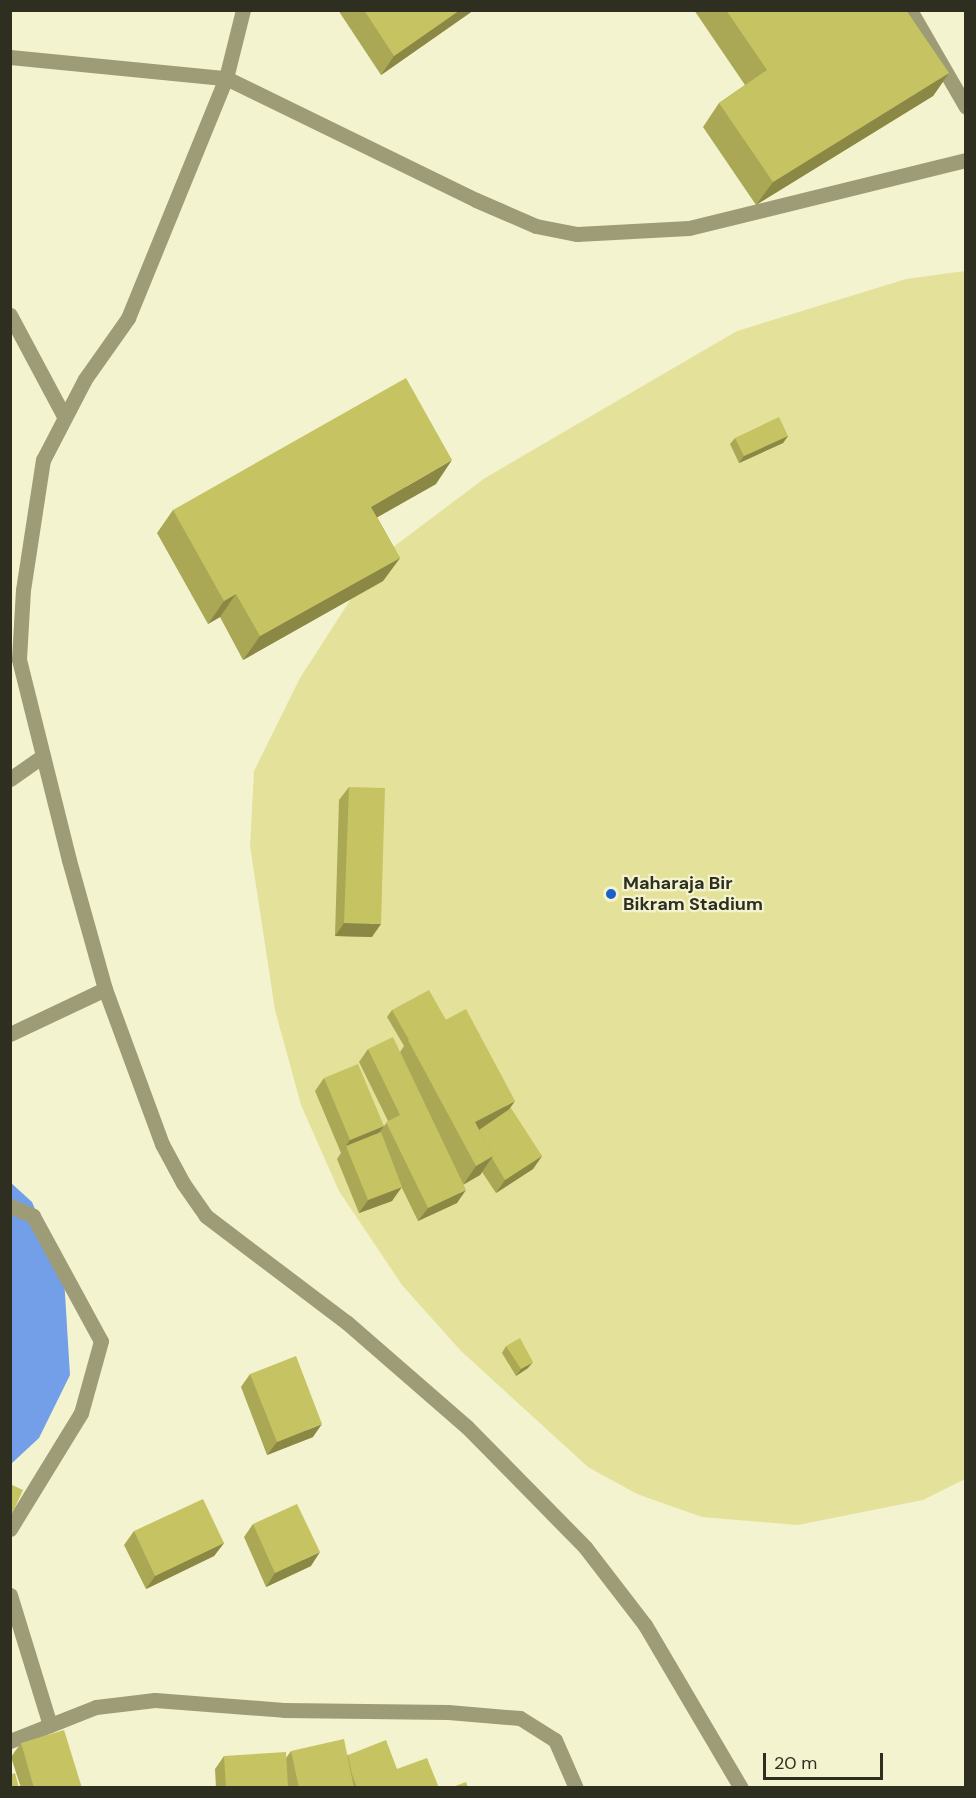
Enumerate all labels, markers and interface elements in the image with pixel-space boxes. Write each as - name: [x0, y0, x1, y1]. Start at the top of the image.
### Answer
- place label: Maharaja Bir Bikram Stadium: [623, 873, 763, 916]
- marker: Maharaja Bir Bikram Stadium: [604, 887, 618, 901]
- scale bar: [766, 1741, 886, 1779]
- text: 20 m: [774, 1751, 817, 1775]

